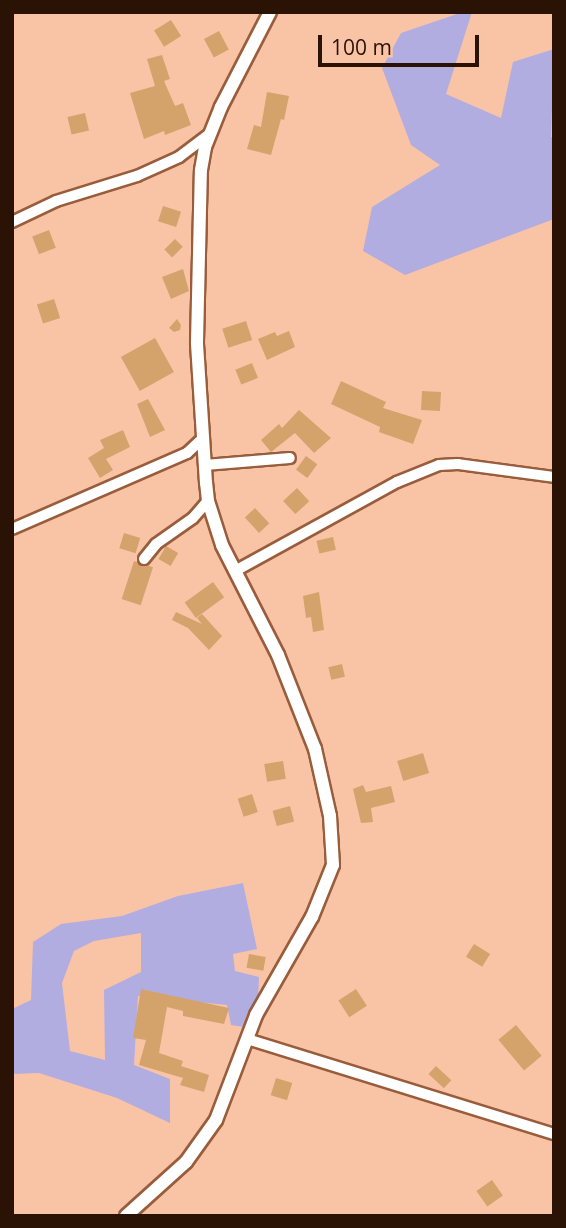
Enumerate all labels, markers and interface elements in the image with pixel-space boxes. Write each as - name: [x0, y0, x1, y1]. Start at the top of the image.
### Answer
- scale bar: [321, 21, 482, 65]
- text: 100 m: [331, 33, 392, 61]

